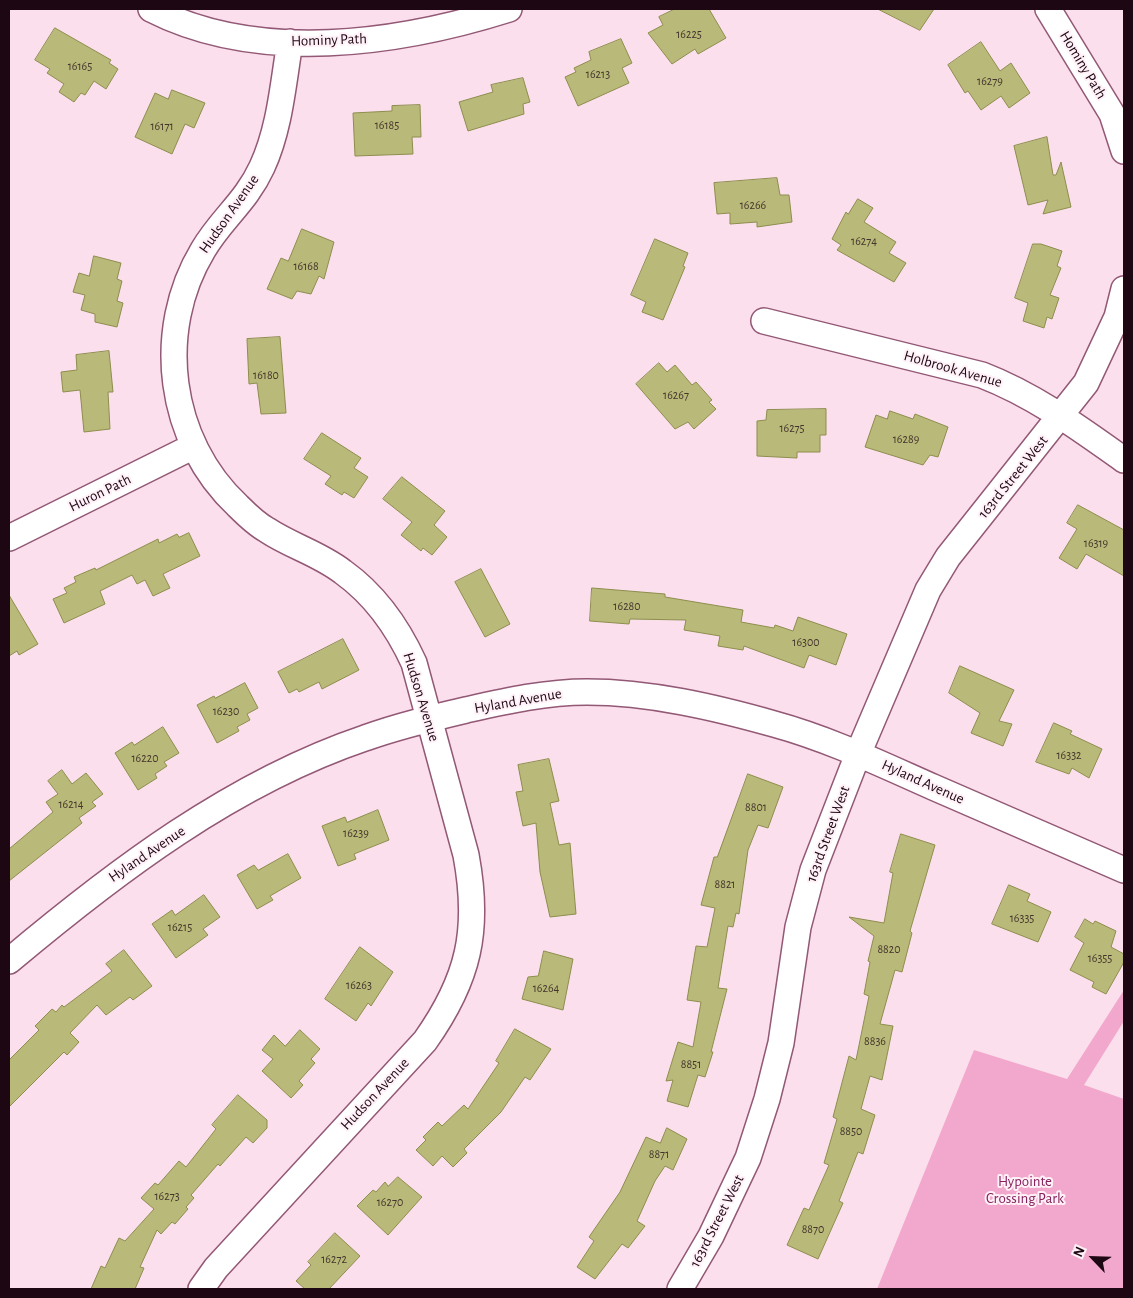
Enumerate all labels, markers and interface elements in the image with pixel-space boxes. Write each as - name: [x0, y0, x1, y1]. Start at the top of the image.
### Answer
- house number: 16225: [676, 27, 702, 41]
- street label: Hominy Path: [1056, 28, 1110, 102]
- street label: Hominy Path: [291, 30, 367, 50]
- house number: 16165: [68, 59, 92, 73]
- house number: 16213: [586, 67, 610, 81]
- house number: 16279: [977, 74, 1003, 88]
- house number: 16185: [375, 118, 399, 132]
- house number: 16171: [150, 119, 174, 133]
- street label: Hudson Avenue: [195, 171, 263, 257]
- house number: 16266: [740, 198, 766, 212]
- house number: 16274: [851, 234, 877, 248]
- house number: 16168: [293, 259, 319, 273]
- street label: Holbrook Avenue: [902, 346, 1004, 392]
- house number: 16180: [253, 368, 279, 382]
- house number: 16267: [663, 388, 689, 402]
- house number: 16275: [779, 421, 805, 435]
- house number: 16289: [893, 432, 919, 446]
- street label: 163rd Street West: [974, 432, 1052, 522]
- street label: Huron Path: [66, 470, 134, 516]
- house number: 16319: [1084, 536, 1108, 550]
- house number: 16280: [613, 599, 641, 613]
- house number: 16300: [792, 635, 820, 649]
- street label: Hudson Avenue: [399, 650, 443, 744]
- street label: Hyland Avenue: [473, 684, 563, 718]
- house number: 16230: [213, 704, 239, 718]
- house number: 16332: [1056, 748, 1082, 762]
- house number: 16220: [131, 751, 159, 765]
- street label: Hyland Avenue: [879, 756, 967, 808]
- street label: 163rd Street West: [802, 783, 854, 885]
- house number: 16214: [58, 797, 84, 811]
- house number: 8801: [745, 800, 767, 814]
- street label: Hyland Avenue: [105, 822, 189, 886]
- house number: 16239: [343, 826, 369, 840]
- house number: 8821: [715, 877, 735, 891]
- house number: 16335: [1010, 911, 1034, 925]
- house number: 16215: [168, 920, 192, 934]
- house number: 8820: [877, 942, 901, 956]
- house number: 16355: [1088, 951, 1112, 965]
- house number: 16263: [346, 978, 372, 992]
- house number: 16264: [533, 981, 559, 995]
- house number: 8836: [864, 1034, 886, 1048]
- street label: Hudson Avenue: [337, 1054, 413, 1134]
- house number: 8851: [681, 1057, 701, 1071]
- house number: 8850: [840, 1124, 862, 1138]
- house number: 8871: [649, 1147, 669, 1161]
- street label: 163rd Street West: [686, 1172, 748, 1270]
- park label: Hypointe Crossing Park: [986, 1172, 1064, 1207]
- house number: 16273: [154, 1189, 180, 1203]
- house number: 16270: [377, 1195, 403, 1209]
- house number: 8870: [802, 1222, 824, 1236]
- north arrow: [1068, 1233, 1118, 1283]
- text: N: [1071, 1245, 1088, 1259]
- house number: 16272: [321, 1252, 347, 1266]

